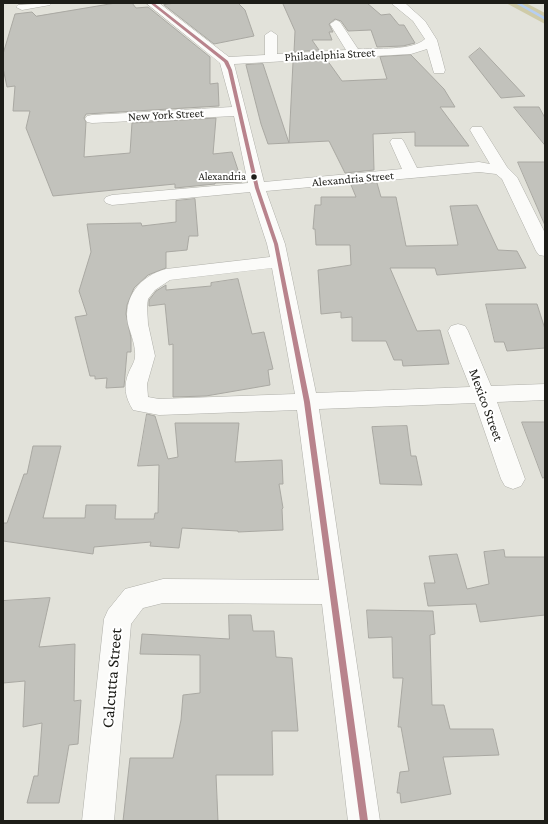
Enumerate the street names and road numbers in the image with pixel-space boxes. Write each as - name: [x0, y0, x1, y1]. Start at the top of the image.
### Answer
- street label: Philadelphia Street: [284, 45, 376, 65]
- street label: New York Street: [128, 106, 204, 124]
- street label: Alexandria Street: [311, 168, 395, 190]
- street label: Mexico Street: [465, 366, 507, 444]
- street label: Calcutta Street: [97, 627, 127, 729]

